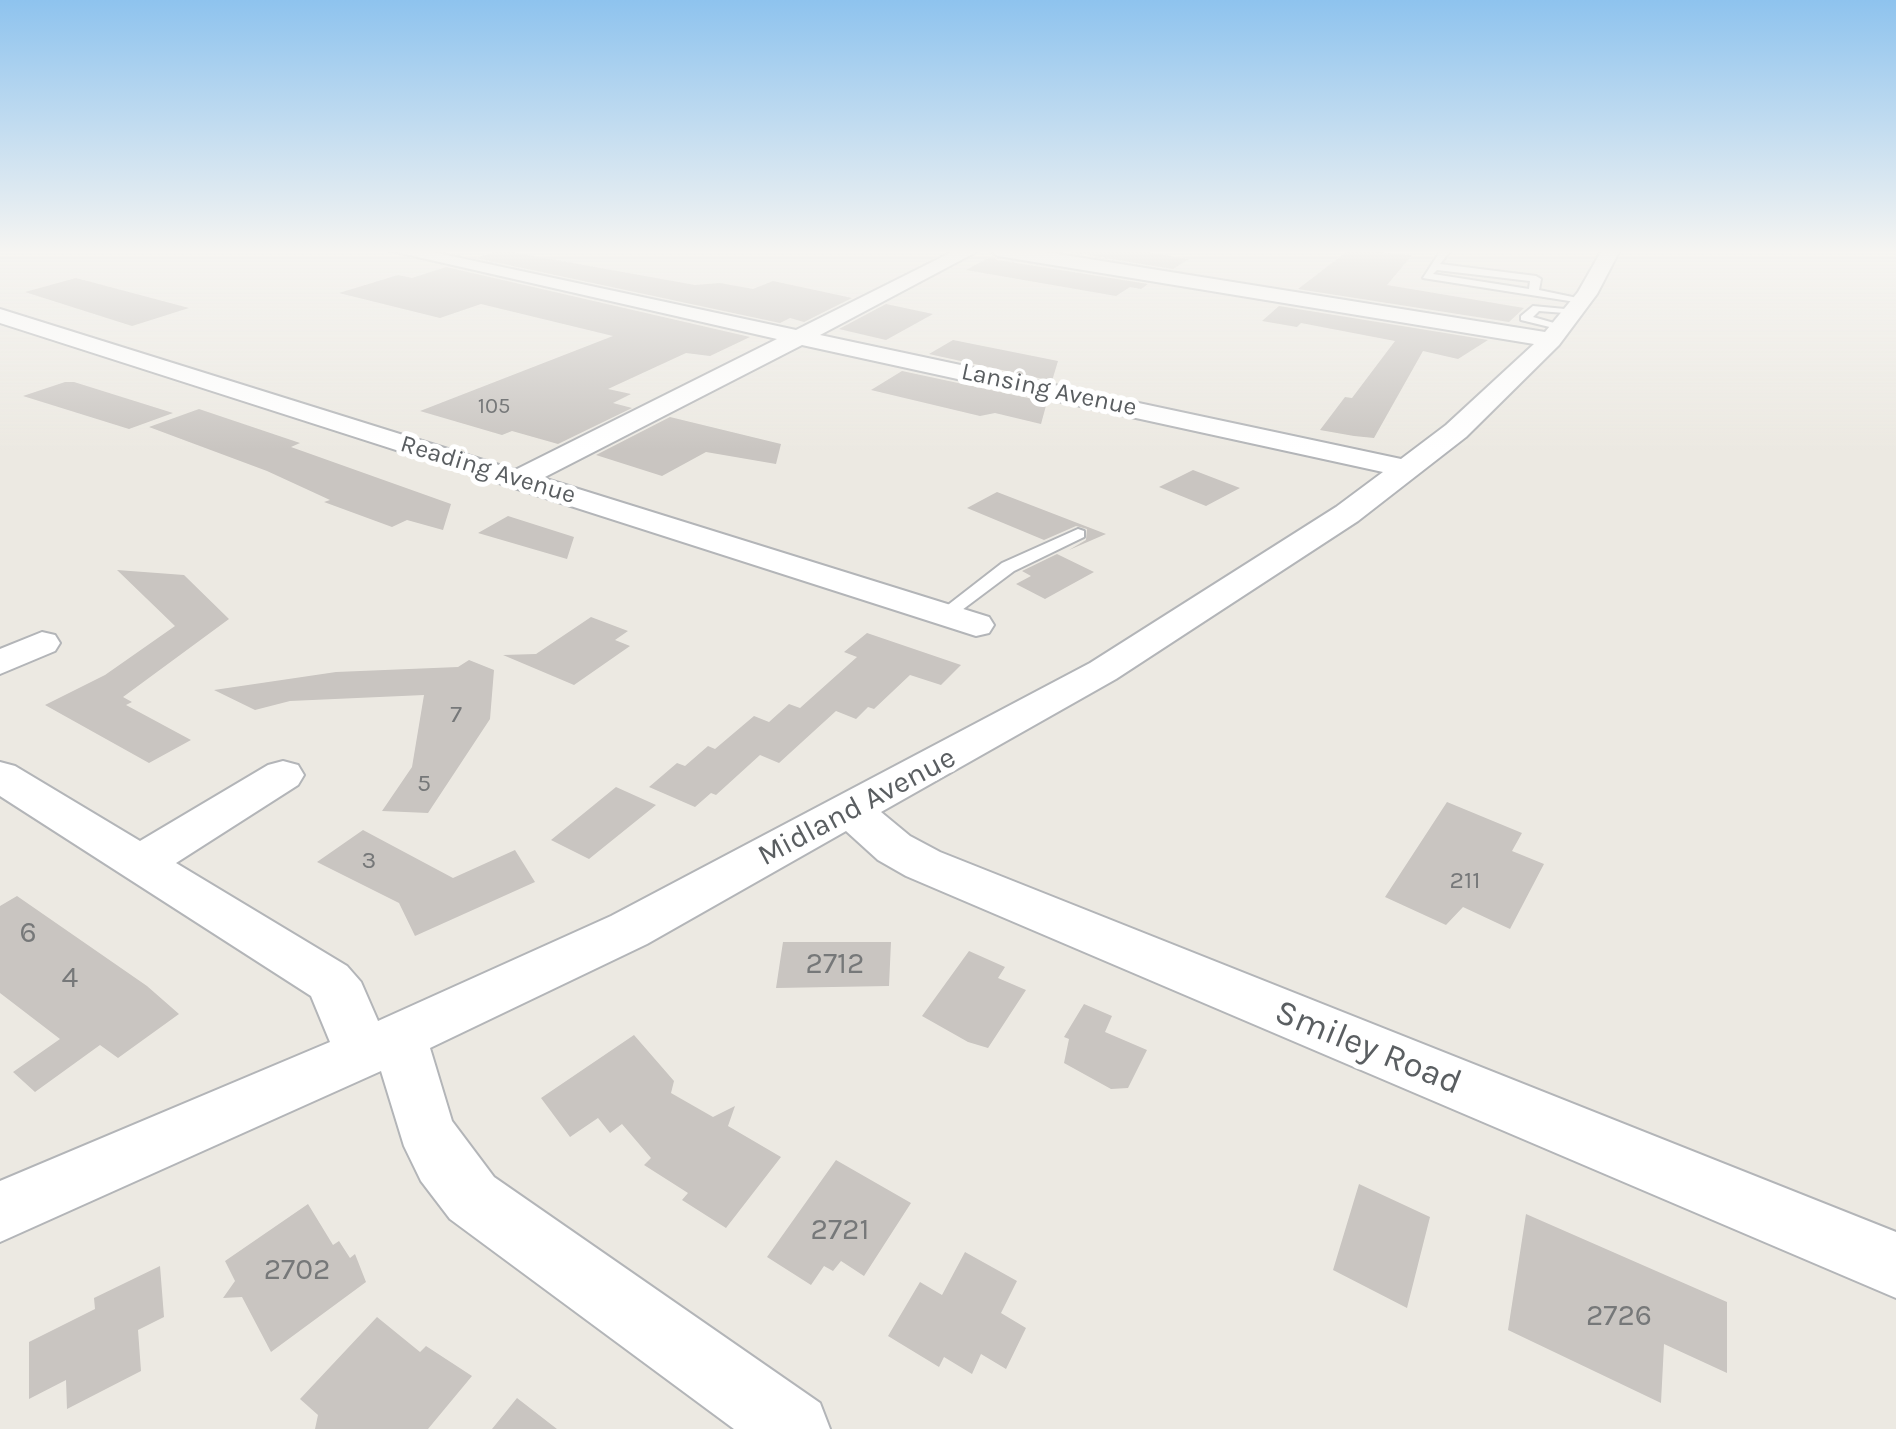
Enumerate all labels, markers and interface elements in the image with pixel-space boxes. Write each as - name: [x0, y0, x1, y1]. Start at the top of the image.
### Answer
- street label: Lansing Avenue: [959, 357, 1139, 423]
- house number: 105: [478, 394, 510, 420]
- street label: Reading Avenue: [397, 429, 579, 511]
- house number: 7: [450, 700, 462, 730]
- street label: Midland Avenue: [752, 740, 962, 874]
- house number: 5: [417, 769, 431, 799]
- house number: 3: [362, 846, 376, 876]
- house number: 211: [1449, 866, 1481, 896]
- house number: 6: [19, 915, 37, 951]
- house number: 2712: [806, 946, 864, 982]
- house number: 4: [62, 960, 78, 996]
- street label: Smiley Road: [1269, 992, 1467, 1104]
- house number: 2721: [811, 1212, 869, 1248]
- house number: 2702: [264, 1252, 330, 1288]
- house number: 2726: [1586, 1298, 1652, 1334]

